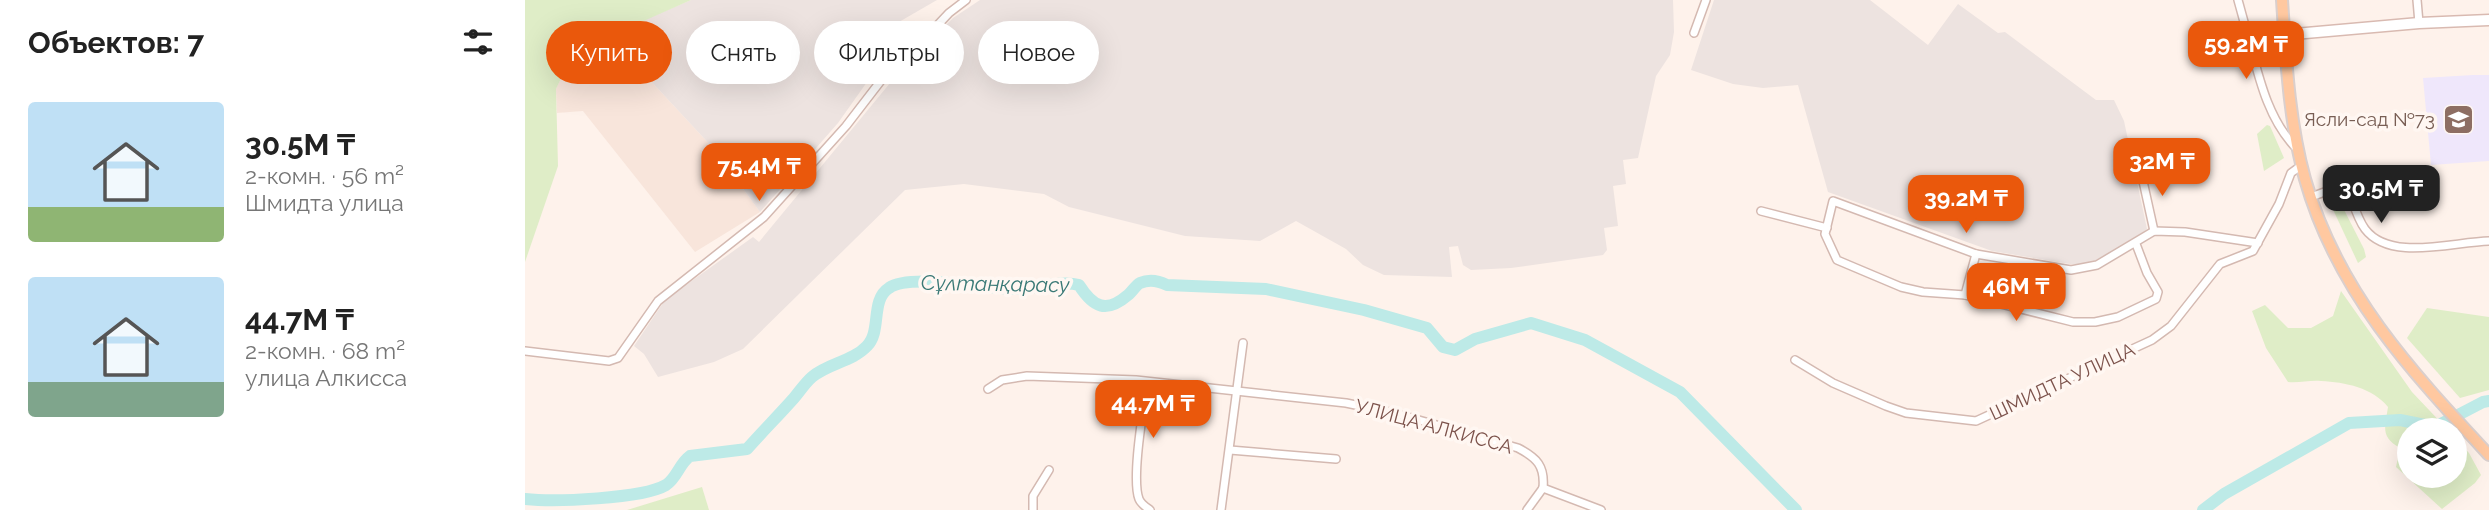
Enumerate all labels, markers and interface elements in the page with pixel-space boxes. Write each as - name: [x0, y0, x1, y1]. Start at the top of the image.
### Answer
- chip: Купить: [546, 21, 672, 84]
- chip: Снять: [686, 21, 800, 84]
- chip: Фильтры: [814, 21, 964, 84]
- chip: Новое: [978, 21, 1099, 84]
- pin: 59.2M ₸: [2181, 22, 2311, 81]
- icon: filters: [459, 23, 497, 61]
- text: Объектов: 7: [28, 25, 204, 60]
- text: 59.2M ₸: [2204, 30, 2288, 57]
- school or university icon: Ясли-сад №73: [2441, 102, 2475, 136]
- place label: Ясли-сад №73: [2304, 108, 2435, 130]
- text: 30.5M ₸: [245, 127, 355, 162]
- icon: home: [84, 130, 168, 214]
- pin: 32M ₸: [2113, 138, 2211, 198]
- pin: 75.4M ₸: [694, 144, 824, 203]
- text: 32M ₸: [2129, 147, 2195, 174]
- text: 75.4M ₸: [717, 152, 801, 179]
- text: 2-комн. · 56 m²: [245, 162, 404, 189]
- pin: 30.5M ₸: [2316, 166, 2446, 225]
- text: 30.5M ₸: [2339, 174, 2423, 201]
- pin: 39.2M ₸: [1901, 176, 2031, 235]
- text: 39.2M ₸: [1924, 184, 2008, 211]
- text: Шмидта улица: [245, 189, 404, 216]
- pin: 46M ₸: [1967, 264, 2065, 323]
- water label: Сұлтанқарасу: [920, 270, 1070, 297]
- text: 46M ₸: [1983, 272, 2049, 299]
- text: 44.7M ₸: [245, 302, 354, 337]
- icon: home: [84, 305, 168, 389]
- text: 2-комн. · 68 m²: [245, 337, 405, 364]
- street label: ШМИДТА УЛИЦА: [1986, 338, 2138, 424]
- text: улица Алкисса: [245, 364, 407, 391]
- pin: 44.7M ₸: [1088, 380, 1218, 440]
- text: 44.7M ₸: [1111, 389, 1195, 416]
- street label: УЛИЦА АЛКИССА: [1353, 394, 1515, 458]
- map controls: [2397, 418, 2467, 488]
- button: layers: [2397, 418, 2467, 488]

